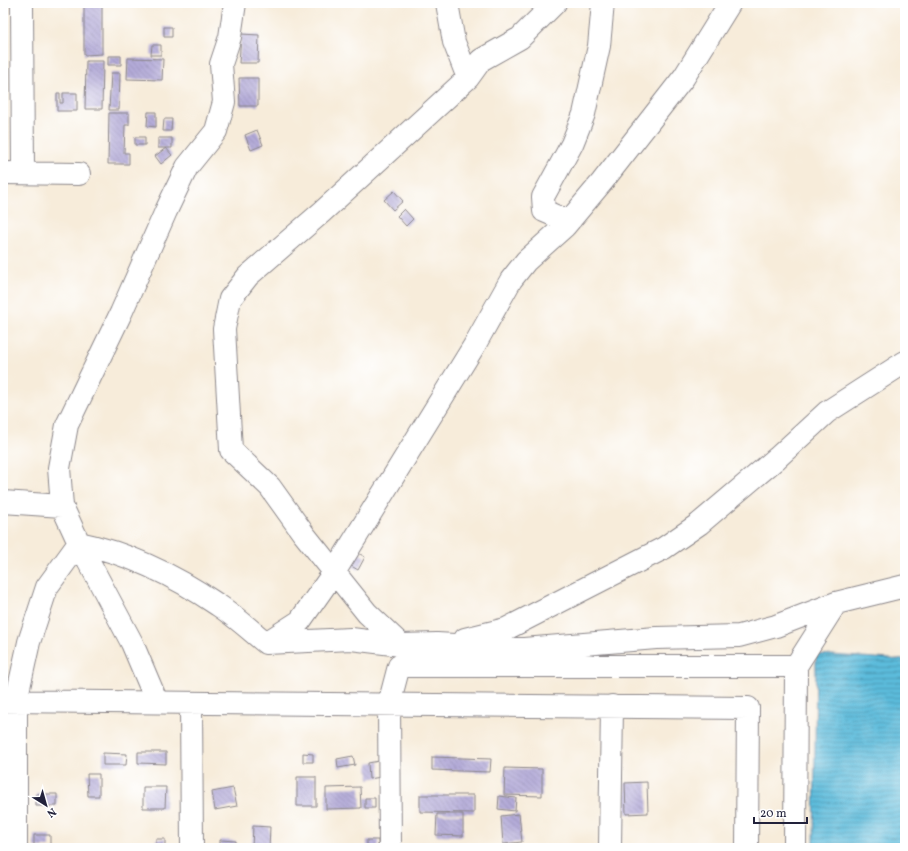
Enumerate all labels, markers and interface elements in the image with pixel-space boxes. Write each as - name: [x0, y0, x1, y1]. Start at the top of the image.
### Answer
- north arrow: [26, 785, 66, 825]
- scale bar: [754, 799, 807, 825]
- text: N: [43, 803, 59, 820]
- text: 20 m: [760, 806, 787, 822]

